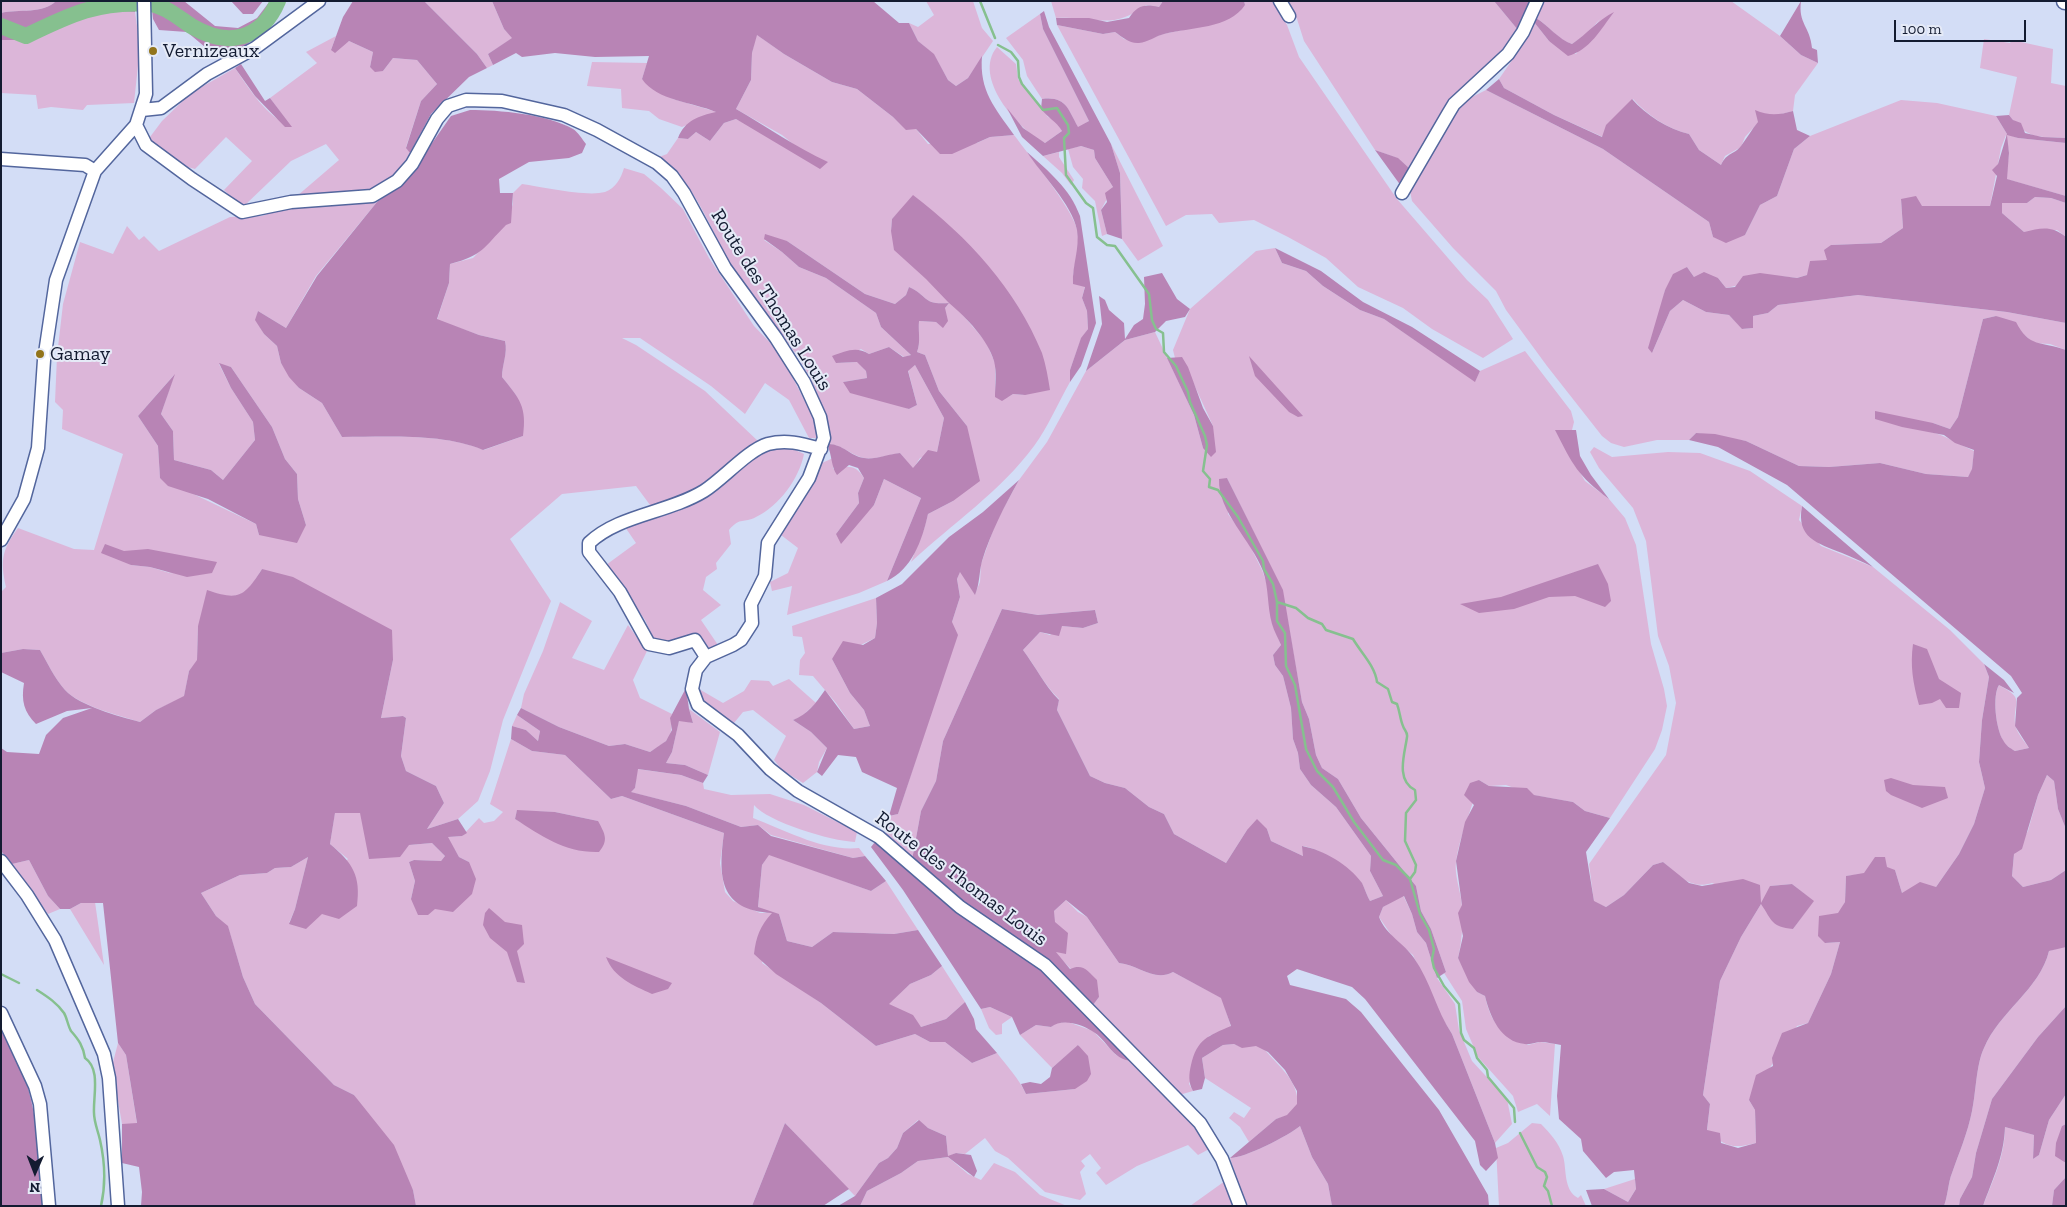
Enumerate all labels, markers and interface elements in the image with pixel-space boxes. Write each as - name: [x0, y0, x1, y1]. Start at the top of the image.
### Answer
- scale bar: [1897, 10, 2030, 42]
- text: 100 m: [1902, 20, 1941, 38]
- place label: Vernizeaux: [163, 39, 259, 63]
- marker: Vernizeaux: [147, 45, 159, 57]
- street label: Route des Thomas Louis: [705, 205, 837, 395]
- place label: Gamay: [50, 342, 110, 366]
- marker: Gamay: [34, 348, 46, 360]
- street label: Route des Thomas Louis: [870, 806, 1052, 952]
- north arrow: [10, 1147, 60, 1197]
- text: N: [29, 1179, 40, 1196]

